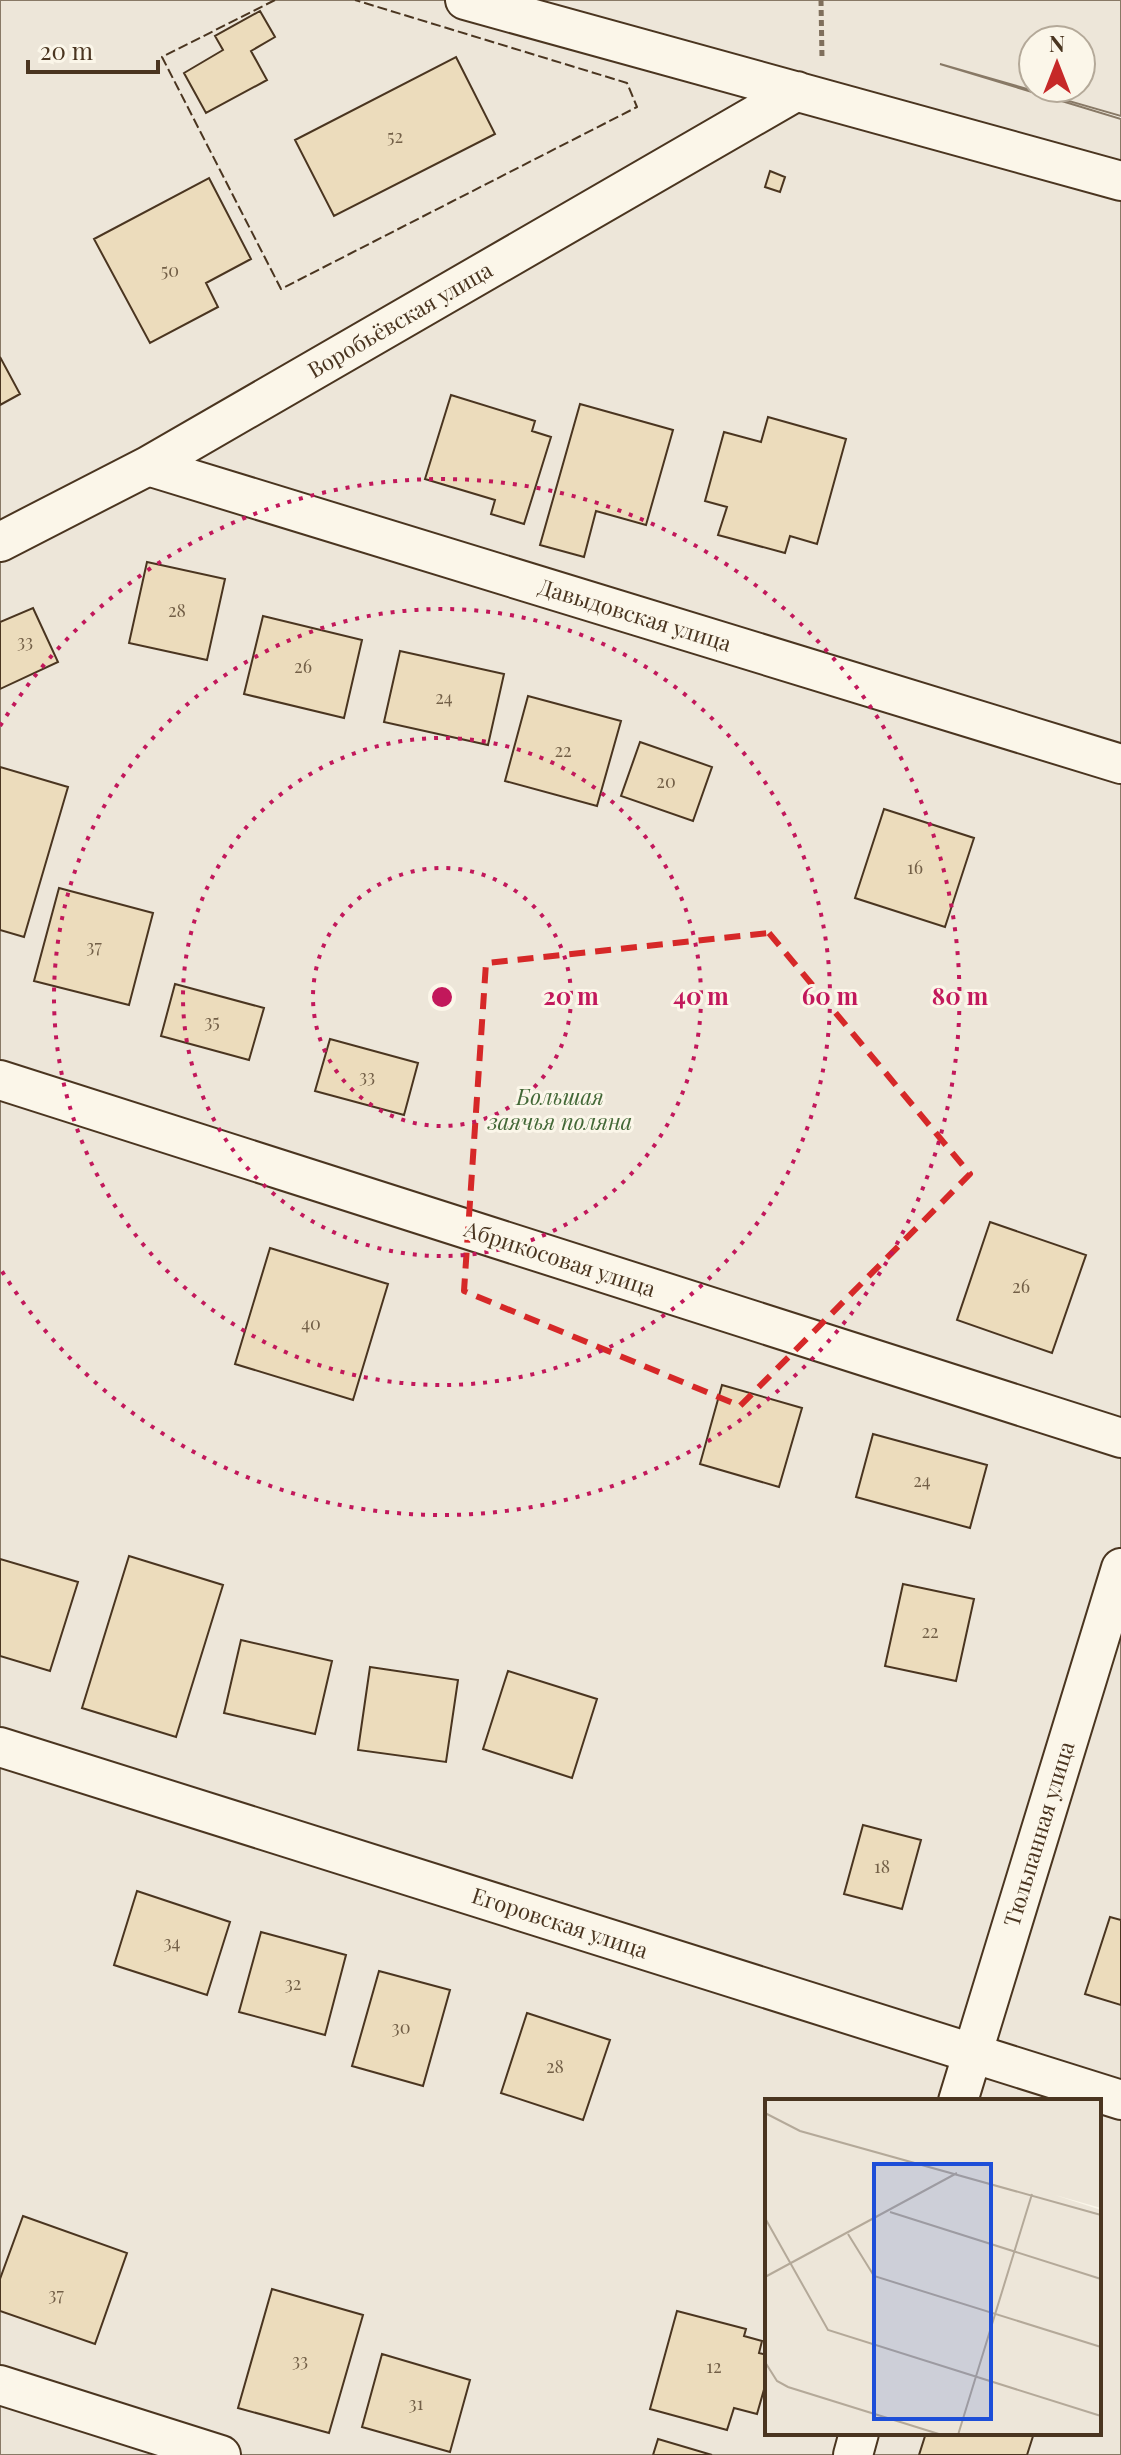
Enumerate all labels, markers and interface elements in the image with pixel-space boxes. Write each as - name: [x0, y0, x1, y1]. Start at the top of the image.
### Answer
- scale bar: [28, 24, 158, 74]
- north arrow: [1017, 24, 1097, 104]
- text: N: [1049, 28, 1065, 58]
- text: 20 m: [40, 34, 93, 66]
- house number: 52: [387, 124, 403, 148]
- street label: Воробьёвская улица: [302, 254, 497, 384]
- house number: 50: [161, 258, 179, 282]
- street label: Давыдовская улица: [535, 570, 735, 658]
- house number: 28: [168, 598, 186, 622]
- house number: 33: [17, 629, 33, 653]
- house number: 26: [294, 654, 312, 678]
- house number: 24: [435, 685, 453, 709]
- house number: 22: [554, 738, 572, 762]
- house number: 20: [656, 769, 676, 793]
- house number: 16: [907, 855, 923, 879]
- house number: 37: [86, 934, 102, 958]
- text: 20 m: [543, 979, 599, 1011]
- text: 40 m: [673, 979, 729, 1011]
- text: 60 m: [802, 979, 858, 1011]
- text: 80 m: [932, 979, 988, 1011]
- centre of rings: [428, 983, 456, 1011]
- house number: 35: [204, 1009, 220, 1033]
- house number: 33: [359, 1064, 375, 1088]
- park label: Большая заячья поляна: [487, 1081, 632, 1136]
- street label: Абрикосовая улица: [460, 1213, 660, 1303]
- house number: 26: [1012, 1274, 1030, 1298]
- house number: 40: [301, 1311, 321, 1335]
- house number: 24: [913, 1468, 931, 1492]
- house number: 22: [921, 1619, 939, 1643]
- street label: Тюльпанная улица: [996, 1737, 1080, 1930]
- house number: 18: [874, 1854, 890, 1878]
- street label: Егоровская улица: [468, 1879, 652, 1965]
- house number: 34: [163, 1930, 181, 1954]
- house number: 32: [285, 1971, 301, 1995]
- house number: 30: [392, 2015, 410, 2039]
- house number: 28: [546, 2054, 564, 2078]
- inset map: [765, 2099, 1101, 2435]
- house number: 37: [48, 2282, 64, 2306]
- house number: 33: [292, 2348, 308, 2372]
- house number: 12: [706, 2354, 722, 2378]
- house number: 31: [409, 2391, 424, 2415]

